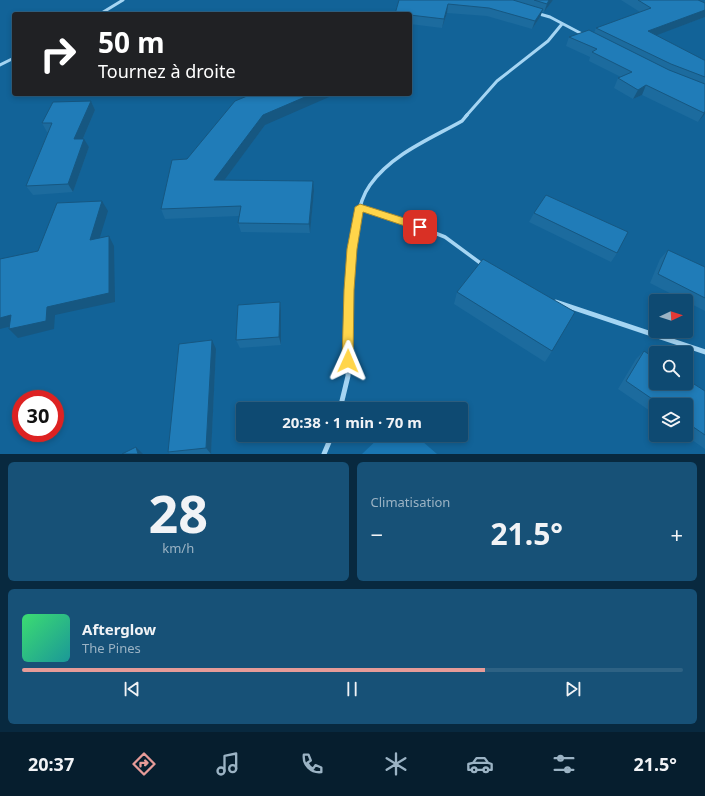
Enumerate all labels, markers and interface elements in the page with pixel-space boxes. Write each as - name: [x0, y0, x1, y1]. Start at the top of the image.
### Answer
- text: 50 m: [98, 23, 165, 61]
- icon: right: [32, 28, 84, 80]
- text: Tournez à droite: [98, 59, 236, 83]
- pin: [403, 210, 437, 244]
- icon: arrive: [409, 216, 431, 238]
- north arrow: [649, 294, 693, 338]
- map controls: [649, 294, 693, 442]
- position arrow: [327, 340, 369, 382]
- button: search: [649, 346, 693, 390]
- speed limit sign: 30: [12, 390, 64, 442]
- button: layers: [649, 398, 693, 442]
- text: 20:38 · 1 min · 70 m: [282, 412, 422, 432]
- text: 28: [149, 477, 208, 548]
- text: Climatisation: [371, 493, 450, 511]
- text: 21.5°: [490, 513, 563, 554]
- text: −: [371, 519, 383, 549]
- text: +: [670, 519, 683, 549]
- text: km/h: [162, 539, 194, 557]
- text: Afterglow: [82, 619, 156, 639]
- text: The Pines: [82, 639, 141, 657]
- icon: previous: [121, 678, 143, 700]
- icon: pause: [341, 678, 363, 700]
- icon: next: [562, 678, 584, 700]
- icon: directions: [130, 750, 158, 778]
- icon: music: [214, 750, 242, 778]
- icon: phone: [298, 750, 326, 778]
- icon: climate: [382, 750, 410, 778]
- icon: car: [466, 750, 494, 778]
- icon: filters: [550, 750, 578, 778]
- text: 20:37: [28, 752, 74, 776]
- text: 21.5°: [633, 752, 677, 776]

